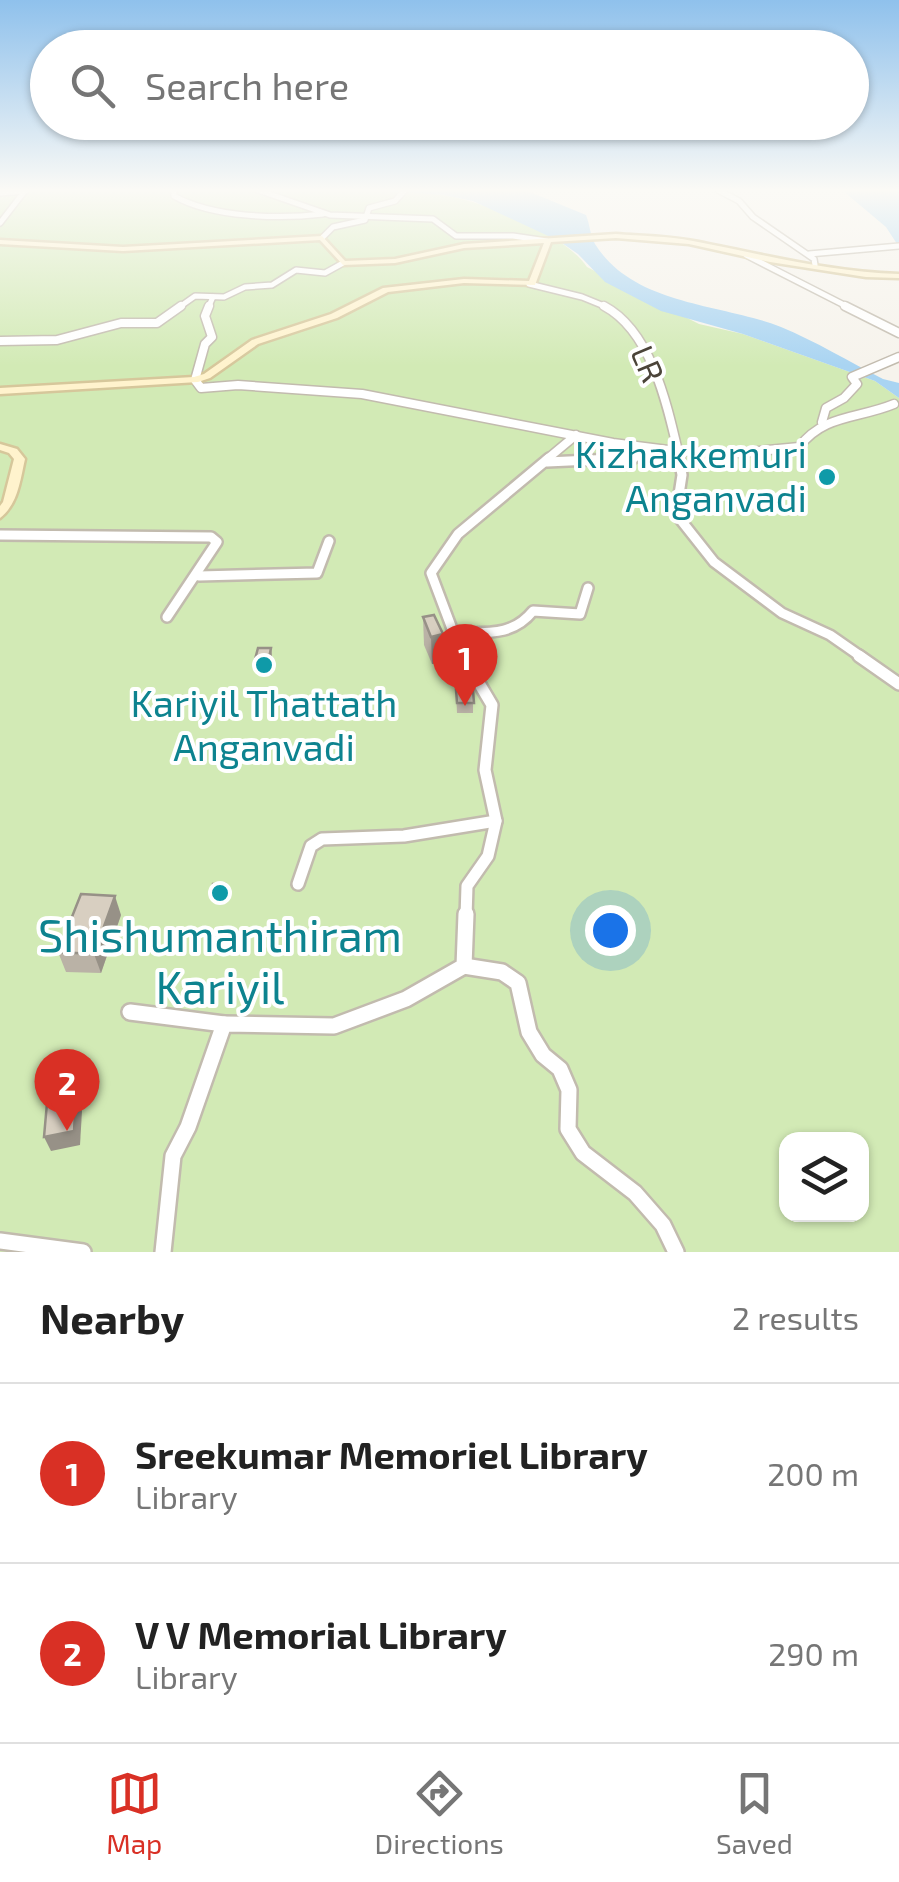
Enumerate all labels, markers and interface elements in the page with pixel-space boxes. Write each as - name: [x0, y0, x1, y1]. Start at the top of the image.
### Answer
- search box: [30, 30, 869, 140]
- icon: search: [65, 58, 120, 113]
- text: Search here: [145, 62, 349, 108]
- street label: LR: [624, 339, 673, 387]
- place label: Kizhakkemuri Anganvadi: [575, 430, 807, 520]
- marker: Kizhakkemuri Anganvadi: [816, 466, 838, 488]
- pin: 1: [432, 624, 498, 706]
- marker: Kariyil Thattath Anganvadi: [253, 654, 275, 676]
- place label: Kariyil Thattath Anganvadi: [131, 679, 397, 769]
- marker: Shishumanthiram Kariyil: [209, 882, 231, 904]
- your location: [585, 905, 636, 956]
- place label: Shishumanthiram Kariyil: [38, 907, 402, 1013]
- pin: 2: [34, 1048, 100, 1131]
- map controls: [779, 1132, 869, 1222]
- button: layers: [779, 1132, 869, 1222]
- text: Nearby: [40, 1292, 184, 1342]
- text: 2 results: [732, 1298, 859, 1336]
- text: Sreekumar Memoriel Library: [135, 1431, 648, 1477]
- text: 1: [66, 1454, 79, 1492]
- text: 200 m: [767, 1454, 859, 1492]
- text: Library: [135, 1477, 238, 1515]
- text: V V Memorial Library: [135, 1611, 507, 1657]
- text: 2: [63, 1634, 82, 1672]
- text: 290 m: [768, 1634, 859, 1672]
- text: Library: [135, 1657, 238, 1695]
- tab: Map: [106, 1766, 162, 1860]
- tab: Directions: [375, 1766, 504, 1860]
- tab: Saved: [716, 1766, 793, 1860]

